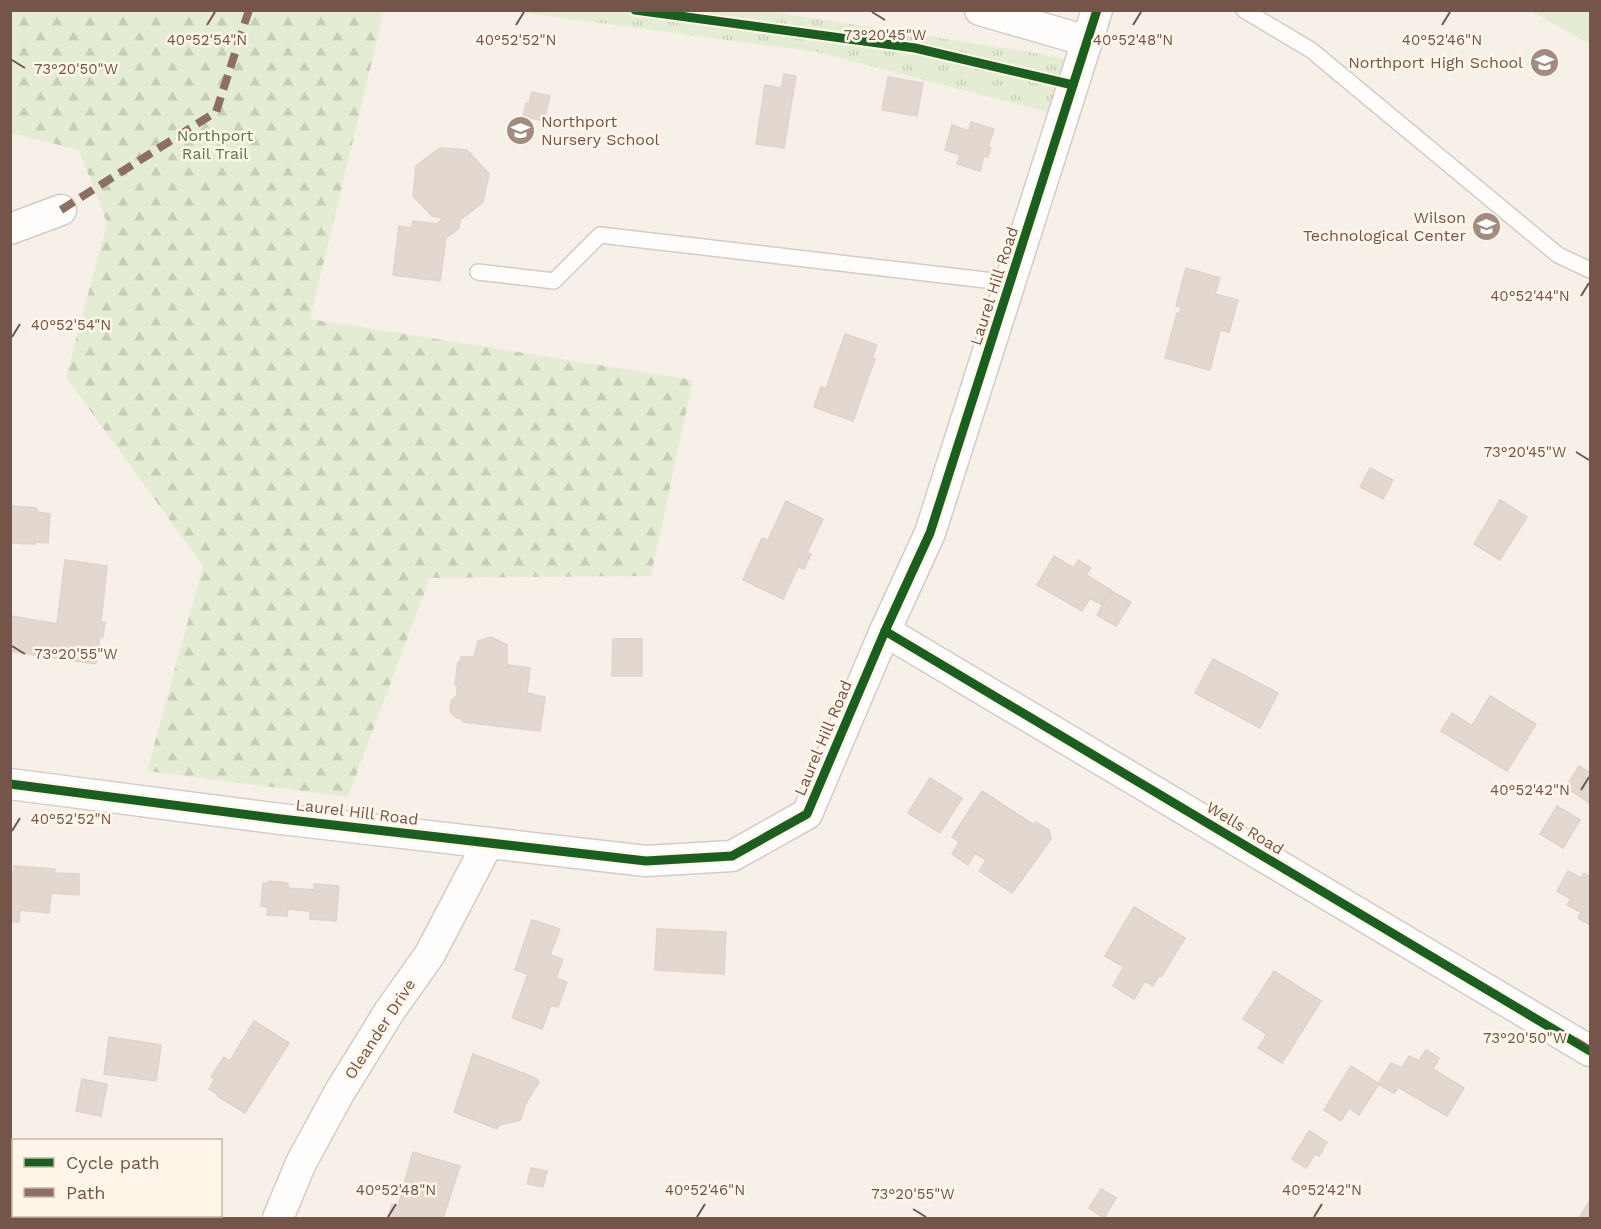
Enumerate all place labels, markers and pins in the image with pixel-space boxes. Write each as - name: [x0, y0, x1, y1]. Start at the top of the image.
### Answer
- school or university icon: Northport High School: [1528, 46, 1560, 78]
- place label: Northport High School: [1348, 53, 1523, 72]
- place label: Northport Nursery School: [541, 112, 660, 149]
- school or university icon: Northport Nursery School: [504, 114, 536, 146]
- place label: Wilson Technological Center: [1303, 208, 1466, 245]
- school or university icon: Wilson Technological Center: [1471, 210, 1503, 242]

